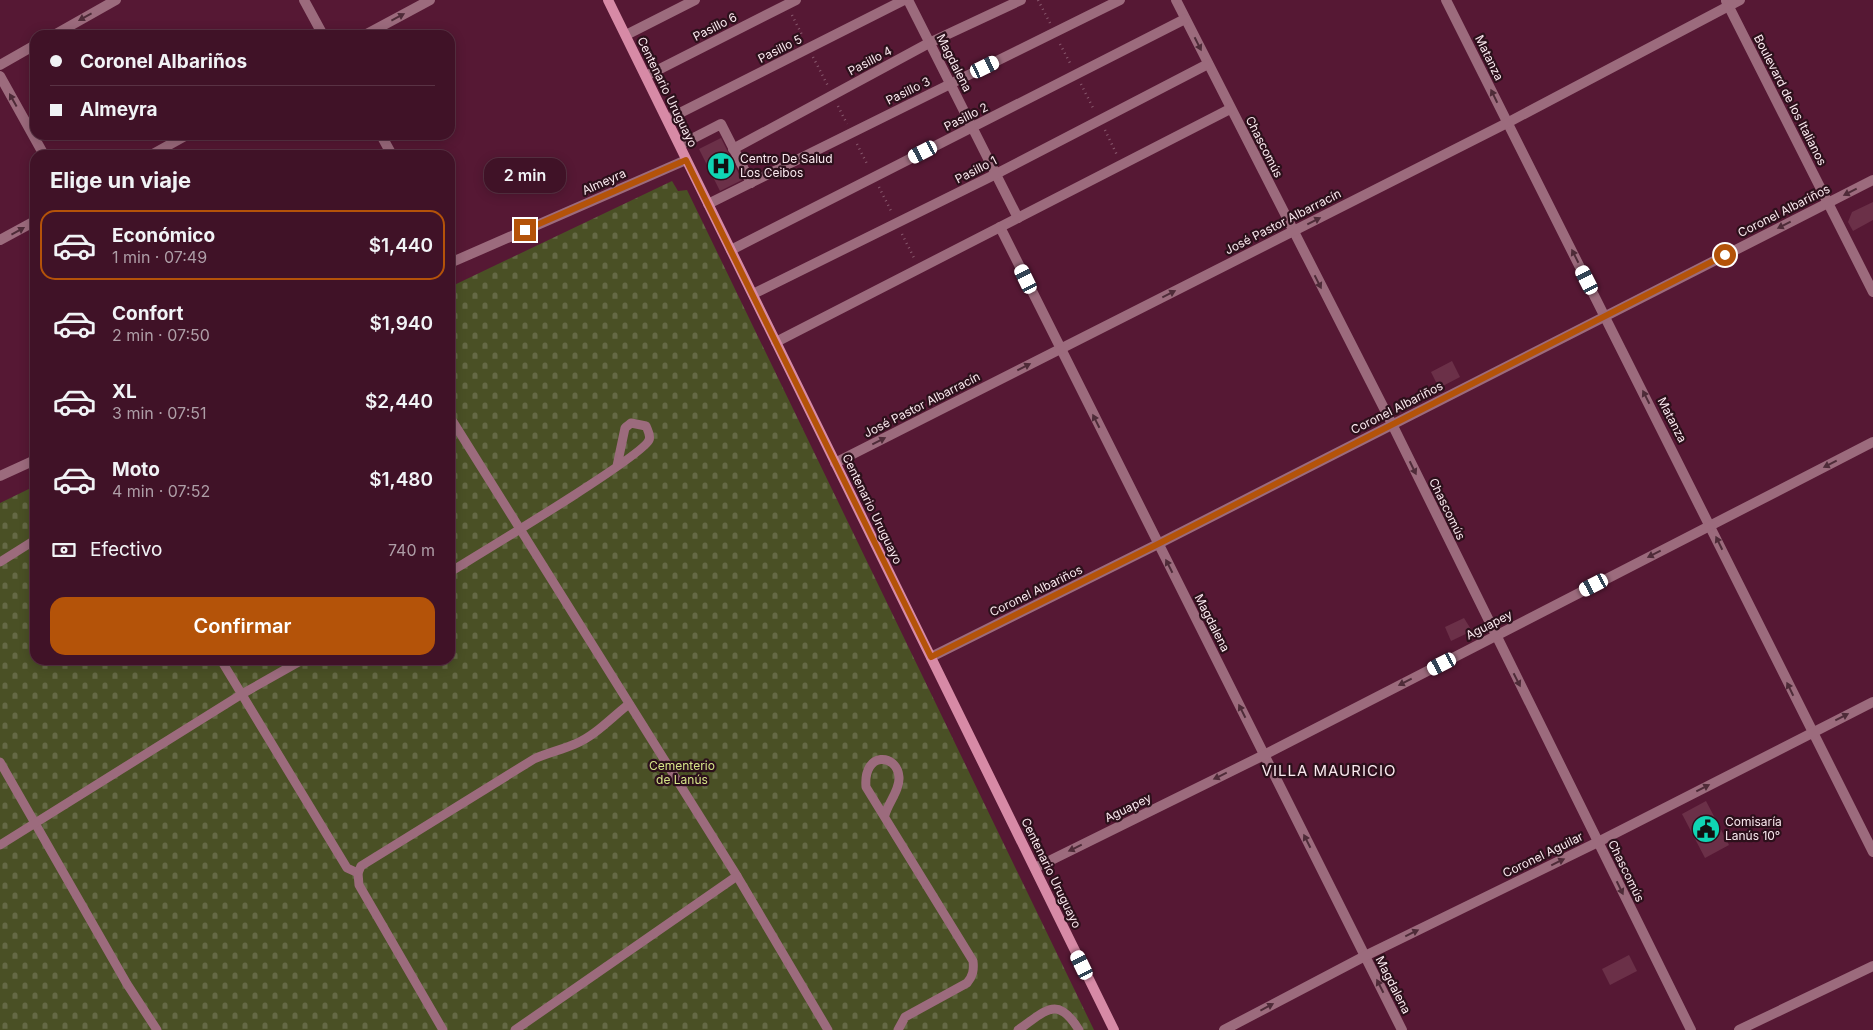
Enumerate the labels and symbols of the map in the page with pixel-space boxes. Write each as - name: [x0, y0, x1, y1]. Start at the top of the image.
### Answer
- street label: Pasillo 6: [690, 9, 739, 44]
- one-way arrow: [78, 13, 92, 22]
- one-way arrow: [391, 13, 404, 22]
- street label: Pasillo 5: [755, 31, 804, 66]
- street label: Magdalena: [934, 31, 975, 94]
- street label: Boulevard de los Italianos: [1751, 32, 1830, 168]
- street label: Matanza: [1472, 33, 1507, 83]
- street label: Centenario Uruguayo: [634, 34, 701, 149]
- one-way arrow: [1194, 36, 1202, 51]
- street label: Pasillo 4: [845, 43, 895, 78]
- car: [968, 54, 1001, 80]
- street label: Pasillo 3: [883, 73, 932, 108]
- one-way arrow: [1490, 88, 1498, 103]
- one-way arrow: [9, 94, 18, 107]
- street label: Pasillo 2: [941, 99, 990, 134]
- street label: Chascomús: [1243, 114, 1286, 180]
- car: [906, 139, 939, 165]
- hospital icon: Centro De Salud Los Ceibos: [706, 151, 736, 181]
- place label: Centro De Salud Los Ceibos: [740, 151, 832, 180]
- street label: Pasillo 1: [952, 153, 999, 186]
- callout: 2 min: [484, 158, 566, 192]
- street label: Almeyra: [580, 165, 628, 198]
- street label: Coronel Albariños: [1735, 181, 1832, 240]
- street label: José Pastor Albarracín: [1222, 186, 1343, 257]
- one-way arrow: [1843, 188, 1857, 196]
- one-way arrow: [1307, 217, 1321, 225]
- route end: [514, 219, 536, 241]
- one-way arrow: [1777, 221, 1791, 229]
- one-way arrow: [11, 226, 24, 235]
- route start: [1714, 244, 1736, 266]
- one-way arrow: [1571, 249, 1579, 263]
- car: [1012, 262, 1039, 296]
- car: [1573, 263, 1600, 297]
- one-way arrow: [1314, 275, 1322, 290]
- one-way arrow: [1162, 290, 1176, 298]
- one-way arrow: [1017, 363, 1031, 371]
- street label: José Pastor Albarracín: [861, 369, 982, 440]
- street label: Coronel Albariños: [1348, 378, 1445, 437]
- one-way arrow: [1642, 390, 1650, 405]
- street label: Matanza: [1655, 395, 1690, 445]
- one-way arrow: [1092, 414, 1100, 428]
- one-way arrow: [872, 437, 886, 445]
- street label: Centenario Uruguayo: [839, 451, 906, 566]
- one-way arrow: [1822, 460, 1837, 468]
- one-way arrow: [1409, 461, 1417, 475]
- street label: Chascomús: [1426, 475, 1469, 542]
- one-way arrow: [1715, 536, 1723, 550]
- one-way arrow: [1647, 550, 1661, 558]
- one-way arrow: [1165, 559, 1173, 573]
- street label: Coronel Albariños: [987, 562, 1085, 620]
- car: [1577, 572, 1610, 598]
- street label: Magdalena: [1192, 591, 1233, 654]
- street label: Aguapey: [1463, 606, 1515, 643]
- car: [1425, 651, 1458, 677]
- one-way arrow: [1513, 673, 1521, 687]
- one-way arrow: [1397, 678, 1412, 686]
- one-way arrow: [1786, 682, 1794, 696]
- one-way arrow: [1238, 704, 1246, 718]
- one-way arrow: [1835, 713, 1850, 721]
- park label: Cementerio de Lanús: [649, 758, 715, 787]
- district label: VILLA MAURICIO: [1262, 761, 1396, 780]
- one-way arrow: [1213, 772, 1227, 780]
- one-way arrow: [1696, 784, 1710, 792]
- street label: Aguapey: [1102, 790, 1154, 825]
- public building icon: Comisaría Lanús 10°: [1691, 814, 1721, 844]
- place label: Comisaría Lanús 10°: [1725, 814, 1782, 843]
- street label: Centenario Uruguayo: [1018, 815, 1085, 930]
- street label: Coronel Aguilar: [1500, 828, 1586, 881]
- one-way arrow: [1303, 834, 1311, 848]
- street label: Chascomús: [1605, 837, 1648, 904]
- one-way arrow: [1067, 844, 1082, 852]
- one-way arrow: [1551, 857, 1565, 865]
- one-way arrow: [1616, 881, 1624, 895]
- one-way arrow: [1405, 929, 1419, 937]
- car: [1068, 948, 1095, 982]
- street label: Magdalena: [1373, 953, 1414, 1016]
- one-way arrow: [1376, 979, 1384, 994]
- one-way arrow: [1261, 1003, 1274, 1012]

